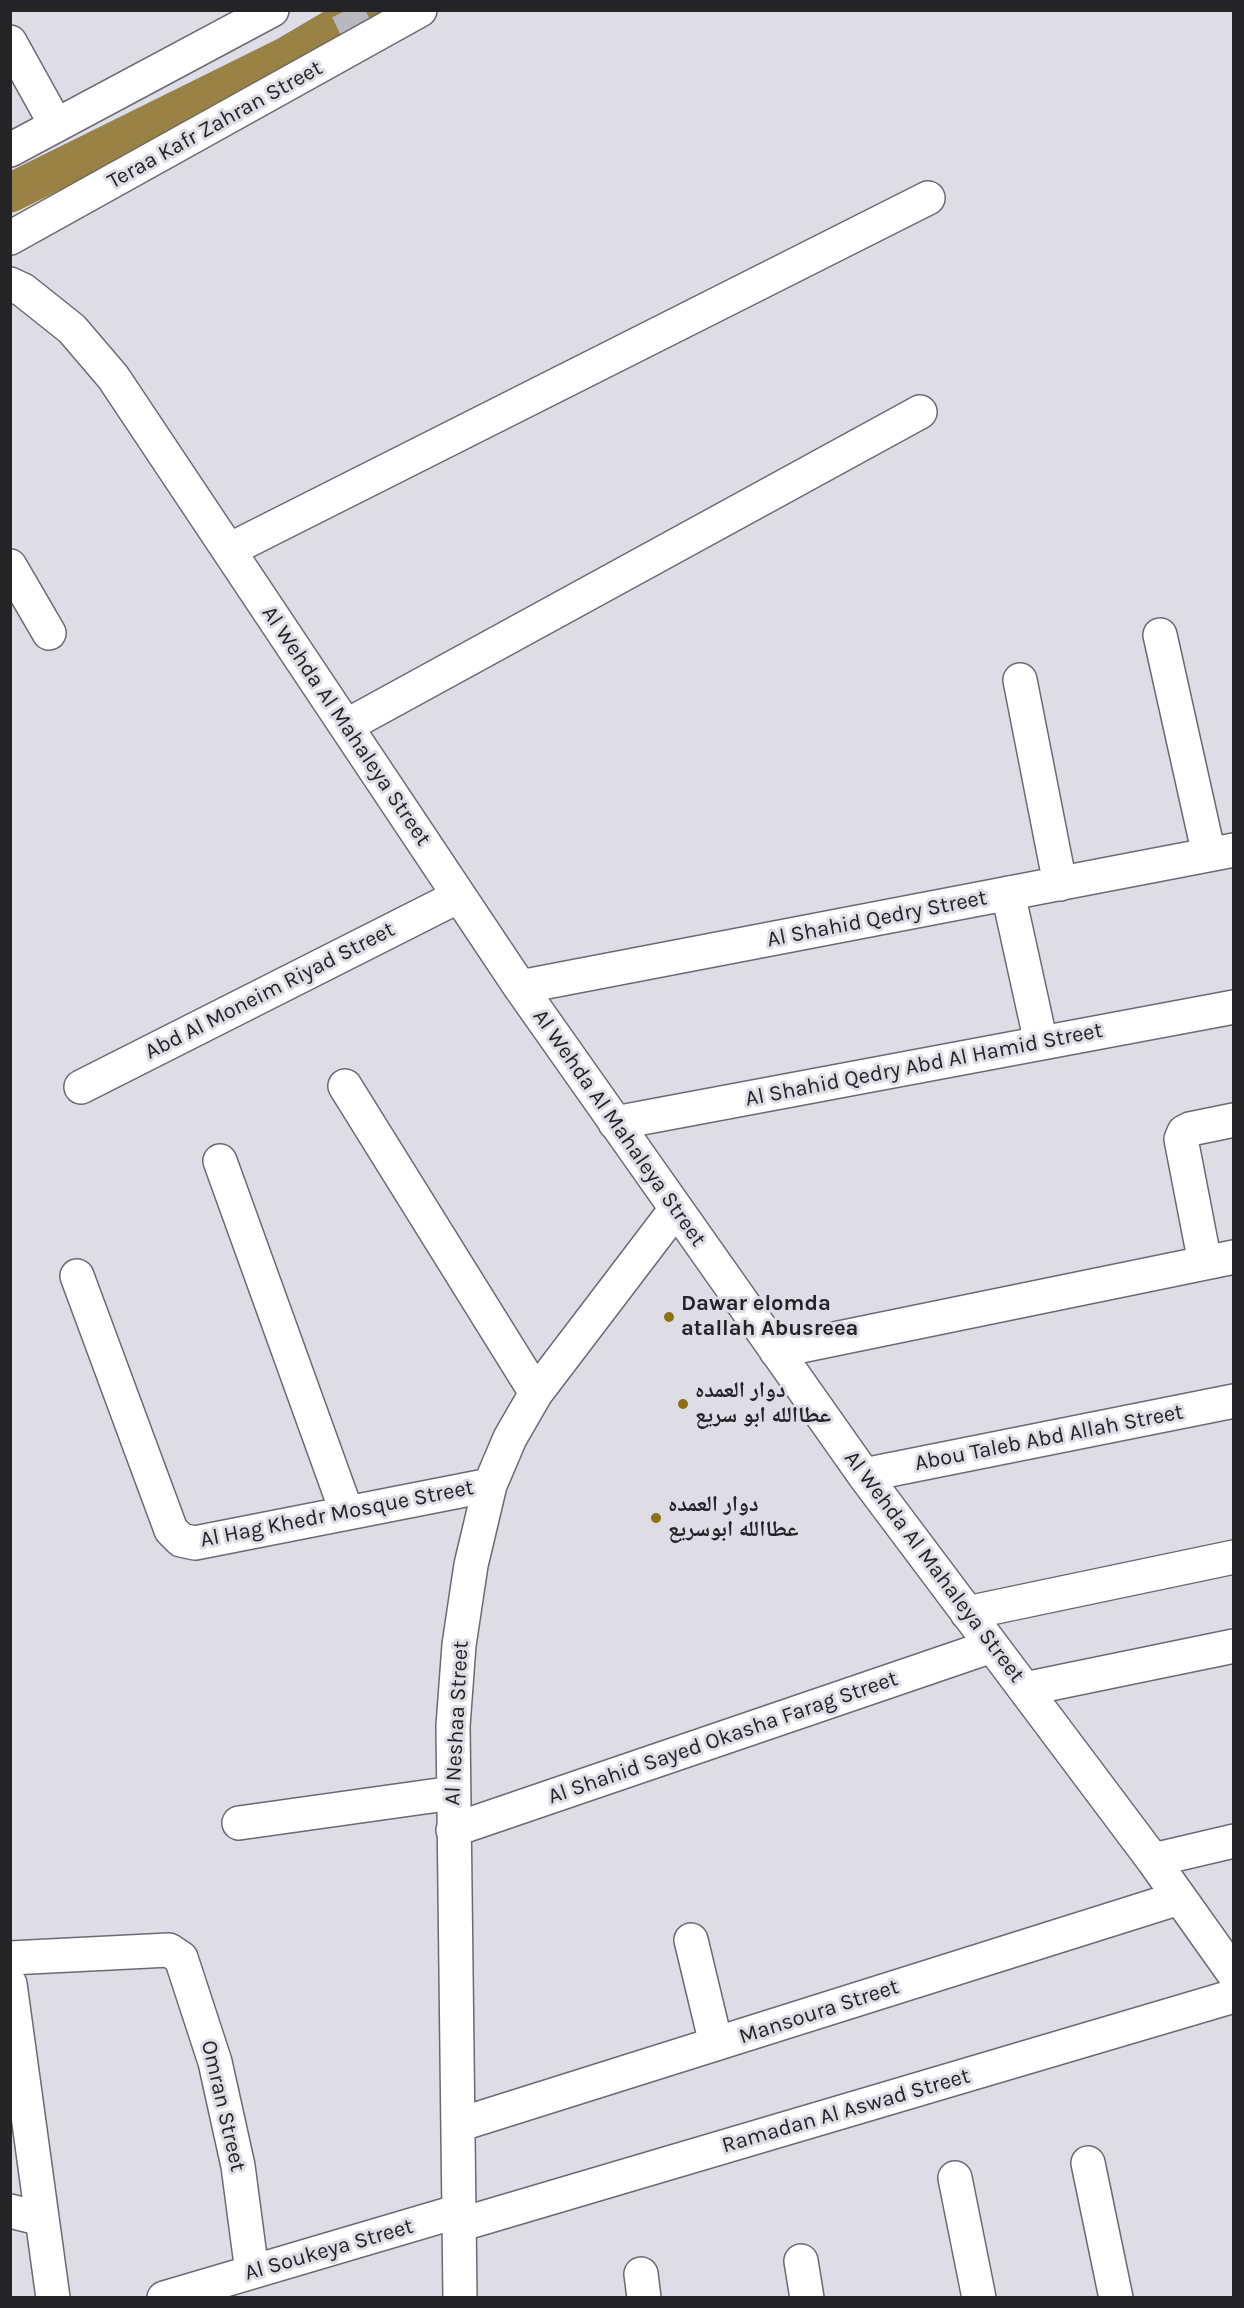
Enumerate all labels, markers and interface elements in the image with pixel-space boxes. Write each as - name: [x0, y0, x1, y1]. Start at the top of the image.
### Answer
- street label: Teraa Kafr Zahran Street: [103, 55, 327, 195]
- street label: Al Wehda Al Mahaleya Street: [256, 601, 436, 851]
- street label: Al Shahid Qedry Street: [765, 885, 989, 953]
- street label: Abd Al Moneim Riyad Street: [141, 916, 399, 1066]
- street label: Al Wehda Al Mahaleya Street: [527, 1004, 711, 1252]
- street label: Al Shahid Qedry Abd Al Hamid Street: [743, 1017, 1105, 1113]
- place label: Dawar elomda atallah Abusreea: [681, 1291, 858, 1342]
- marker: Dawar elomda atallah Abusreea: [662, 1310, 676, 1324]
- place label: دوار العمده عطاالله ابو سريع: [695, 1378, 831, 1430]
- marker: دوار العمده عطاالله ابو سريع: [676, 1397, 690, 1411]
- street label: Abou Taleb Abd Allah Street: [912, 1399, 1186, 1477]
- street label: Al Wehda Al Mahaleya Street: [838, 1446, 1030, 1688]
- street label: Al Hag Khedr Mosque Street: [198, 1475, 476, 1553]
- place label: دوار العمده عطاالله ابوسريع: [668, 1492, 799, 1544]
- marker: دوار العمده عطاالله ابوسريع: [649, 1511, 663, 1525]
- street label: Al Neshaa Street: [439, 1640, 475, 1806]
- street label: Al Shahid Sayed Okasha Farag Street: [545, 1666, 901, 1810]
- street label: Mansoura Street: [736, 1974, 902, 2050]
- street label: Omran Street: [195, 2038, 251, 2174]
- street label: Ramadan Al Aswad Street: [719, 2063, 973, 2159]
- street label: Al Soukeya Street: [242, 2213, 416, 2287]

